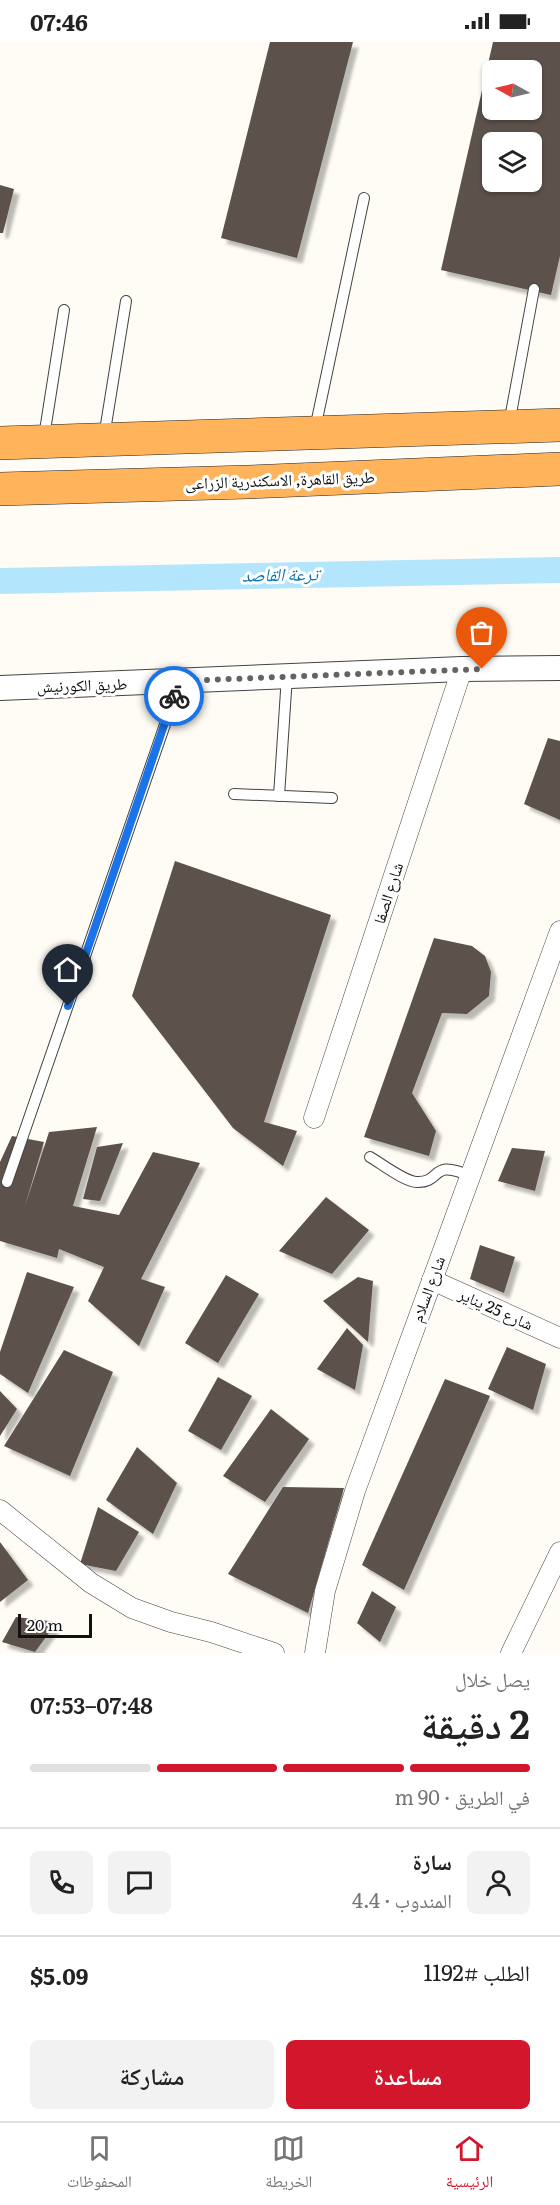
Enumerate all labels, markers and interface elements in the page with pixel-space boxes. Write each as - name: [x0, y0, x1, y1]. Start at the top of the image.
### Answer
- text: 07:46: [30, 5, 88, 38]
- north arrow: [482, 60, 542, 120]
- map controls: [482, 60, 542, 192]
- button: layers: [482, 132, 542, 192]
- street label: طريق القاهرة, الاسكندرية الزراعى: [185, 464, 375, 494]
- water label: ترعة القاصد: [242, 559, 322, 588]
- pin: [456, 607, 507, 669]
- icon: bag: [465, 616, 498, 649]
- courier: [144, 666, 204, 726]
- street label: طريق الكورنيش: [36, 670, 128, 698]
- icon: bike: [158, 680, 191, 713]
- street label: شارع الصفا: [366, 859, 408, 927]
- pin: [42, 944, 93, 1006]
- icon: home: [51, 953, 84, 986]
- street label: شارع السلام: [404, 1252, 450, 1325]
- street label: شارع 25 يناير: [454, 1281, 537, 1335]
- scale bar: [18, 1611, 92, 1638]
- text: 20 m: [27, 1612, 63, 1636]
- text: يصل خلال: [455, 1663, 530, 1693]
- text: 07:48–07:53: [30, 1688, 153, 1721]
- text: 2 دقيقة: [421, 1693, 530, 1751]
- text: في الطريق · 90 m: [394, 1781, 530, 1811]
- text: سارة: [413, 1844, 452, 1877]
- button: phone: [30, 1851, 93, 1914]
- button: chat: [108, 1851, 171, 1914]
- button: person: [467, 1851, 530, 1914]
- text: المندوب · 4.4: [352, 1884, 452, 1914]
- text: الطلب #1192: [423, 1955, 530, 1988]
- text: $5.09: [30, 1959, 89, 1992]
- button: مشاركة: [30, 2040, 274, 2109]
- button: مساعدة: [286, 2040, 530, 2109]
- tab: المحفوظات: [67, 2132, 132, 2197]
- tab: الخريطة: [265, 2132, 312, 2197]
- tab: الرئيسية: [446, 2132, 493, 2197]

